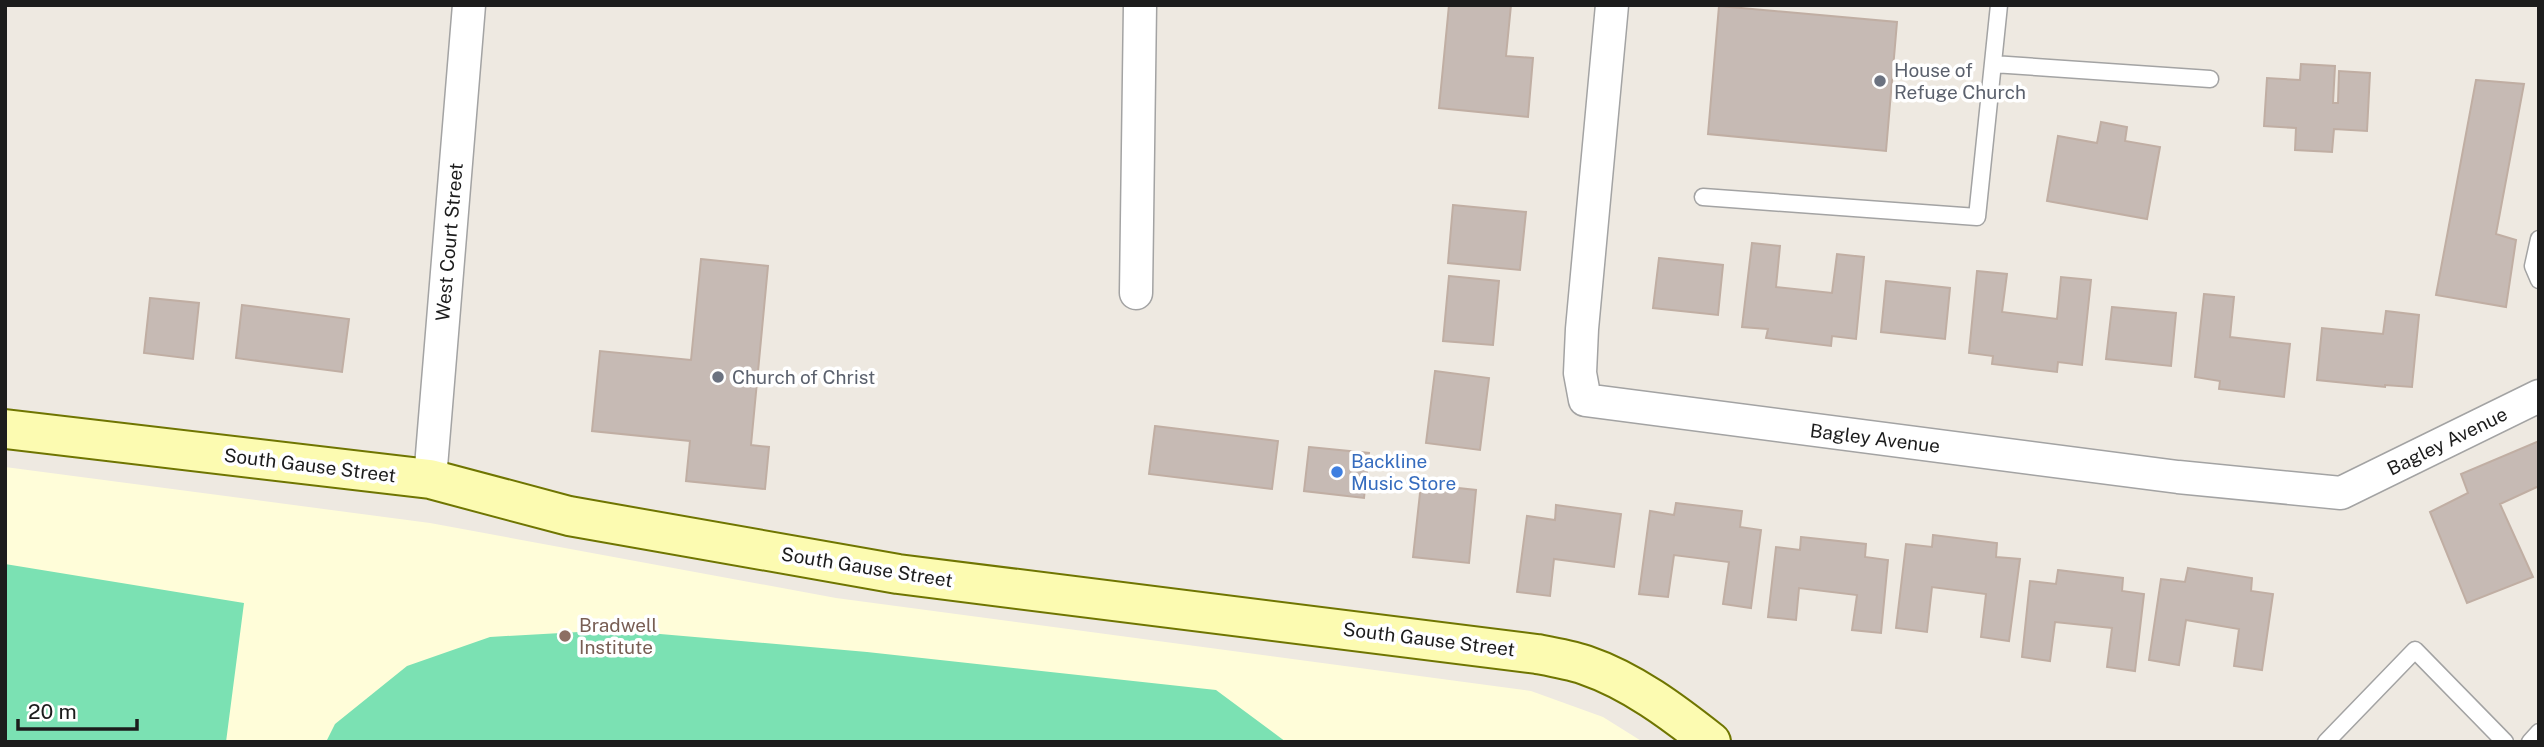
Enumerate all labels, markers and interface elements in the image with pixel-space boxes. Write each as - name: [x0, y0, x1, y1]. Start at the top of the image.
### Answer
- place label: House of Refuge Church: [1894, 59, 2026, 103]
- marker: House of Refuge Church: [1872, 73, 1888, 89]
- street label: West Court Street: [431, 162, 467, 322]
- place label: Church of Christ: [732, 366, 875, 388]
- marker: Church of Christ: [710, 369, 726, 385]
- street label: Bagley Avenue: [2383, 402, 2511, 480]
- street label: Bagley Avenue: [1809, 419, 1941, 457]
- street label: South Gause Street: [223, 444, 397, 486]
- place label: Backline Music Store: [1351, 450, 1456, 494]
- marker: Backline Music Store: [1329, 464, 1345, 480]
- street label: South Gause Street: [780, 543, 954, 591]
- place label: Bradwell Institute: [579, 614, 657, 658]
- street label: South Gause Street: [1342, 618, 1516, 660]
- marker: Bradwell Institute: [557, 628, 573, 644]
- scale bar: [18, 688, 136, 732]
- text: 20 m: [28, 699, 77, 724]

